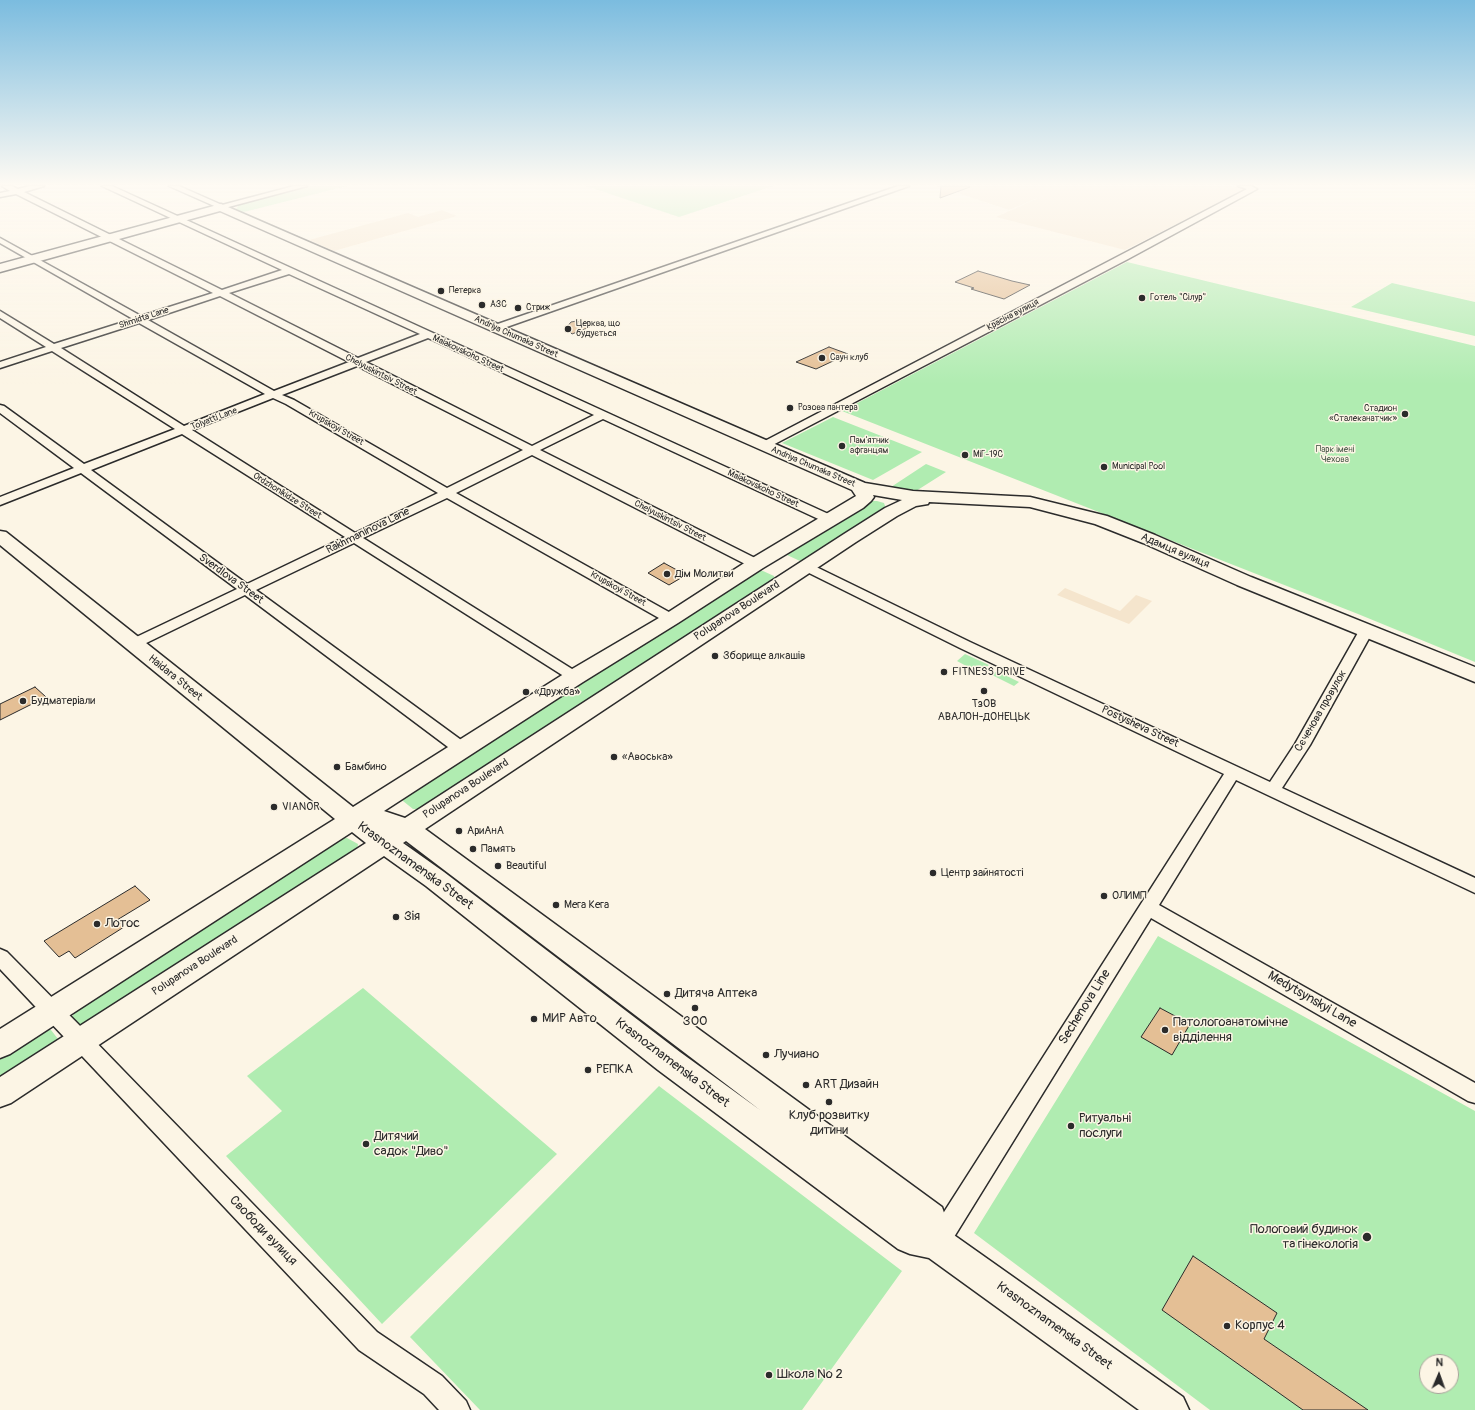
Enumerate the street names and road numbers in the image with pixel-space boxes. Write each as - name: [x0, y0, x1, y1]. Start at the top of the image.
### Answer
- street label: Красіна вулиця: [985, 297, 1041, 333]
- street label: Shmidta Lane: [118, 305, 170, 331]
- street label: Andriya Chumaka Street: [472, 314, 560, 360]
- street label: Maiakovskoho Street: [431, 333, 505, 375]
- street label: Chelyuskintsiv Street: [343, 352, 419, 398]
- street label: Tolyatti Lane: [189, 405, 239, 433]
- street label: Krupskoyi Street: [307, 408, 365, 448]
- street label: Andriya Chumaka Street: [769, 444, 857, 490]
- street label: Maiakovskoho Street: [726, 468, 800, 510]
- street label: Ordzhonikidze Street: [251, 471, 323, 521]
- street label: Chelyuskintsiv Street: [632, 498, 708, 544]
- street label: Rakhmaninova Lane: [324, 505, 412, 557]
- street label: Адамця вулиця: [1139, 531, 1211, 571]
- street label: Sverdlova Street: [196, 551, 266, 607]
- street label: Krupskoyi Street: [588, 569, 648, 609]
- street label: Polupanova Boulevard: [692, 578, 782, 644]
- street label: Haidara Street: [145, 652, 205, 704]
- street label: Сєченова провулок: [1292, 668, 1350, 754]
- street label: Postysheva Street: [1099, 703, 1181, 751]
- street label: Polupanova Boulevard: [421, 756, 511, 822]
- street label: Krasnoznamenska Street: [354, 819, 476, 913]
- street label: Polupanova Boulevard: [150, 933, 240, 999]
- street label: Sechenova Line: [1056, 967, 1114, 1047]
- street label: Medytsynskyi Lane: [1265, 968, 1359, 1032]
- street label: Krasnoznamenska Street: [612, 1015, 732, 1111]
- street label: Свободи вулиця: [226, 1193, 300, 1269]
- street label: Krasnoznamenska Street: [993, 1279, 1115, 1373]

